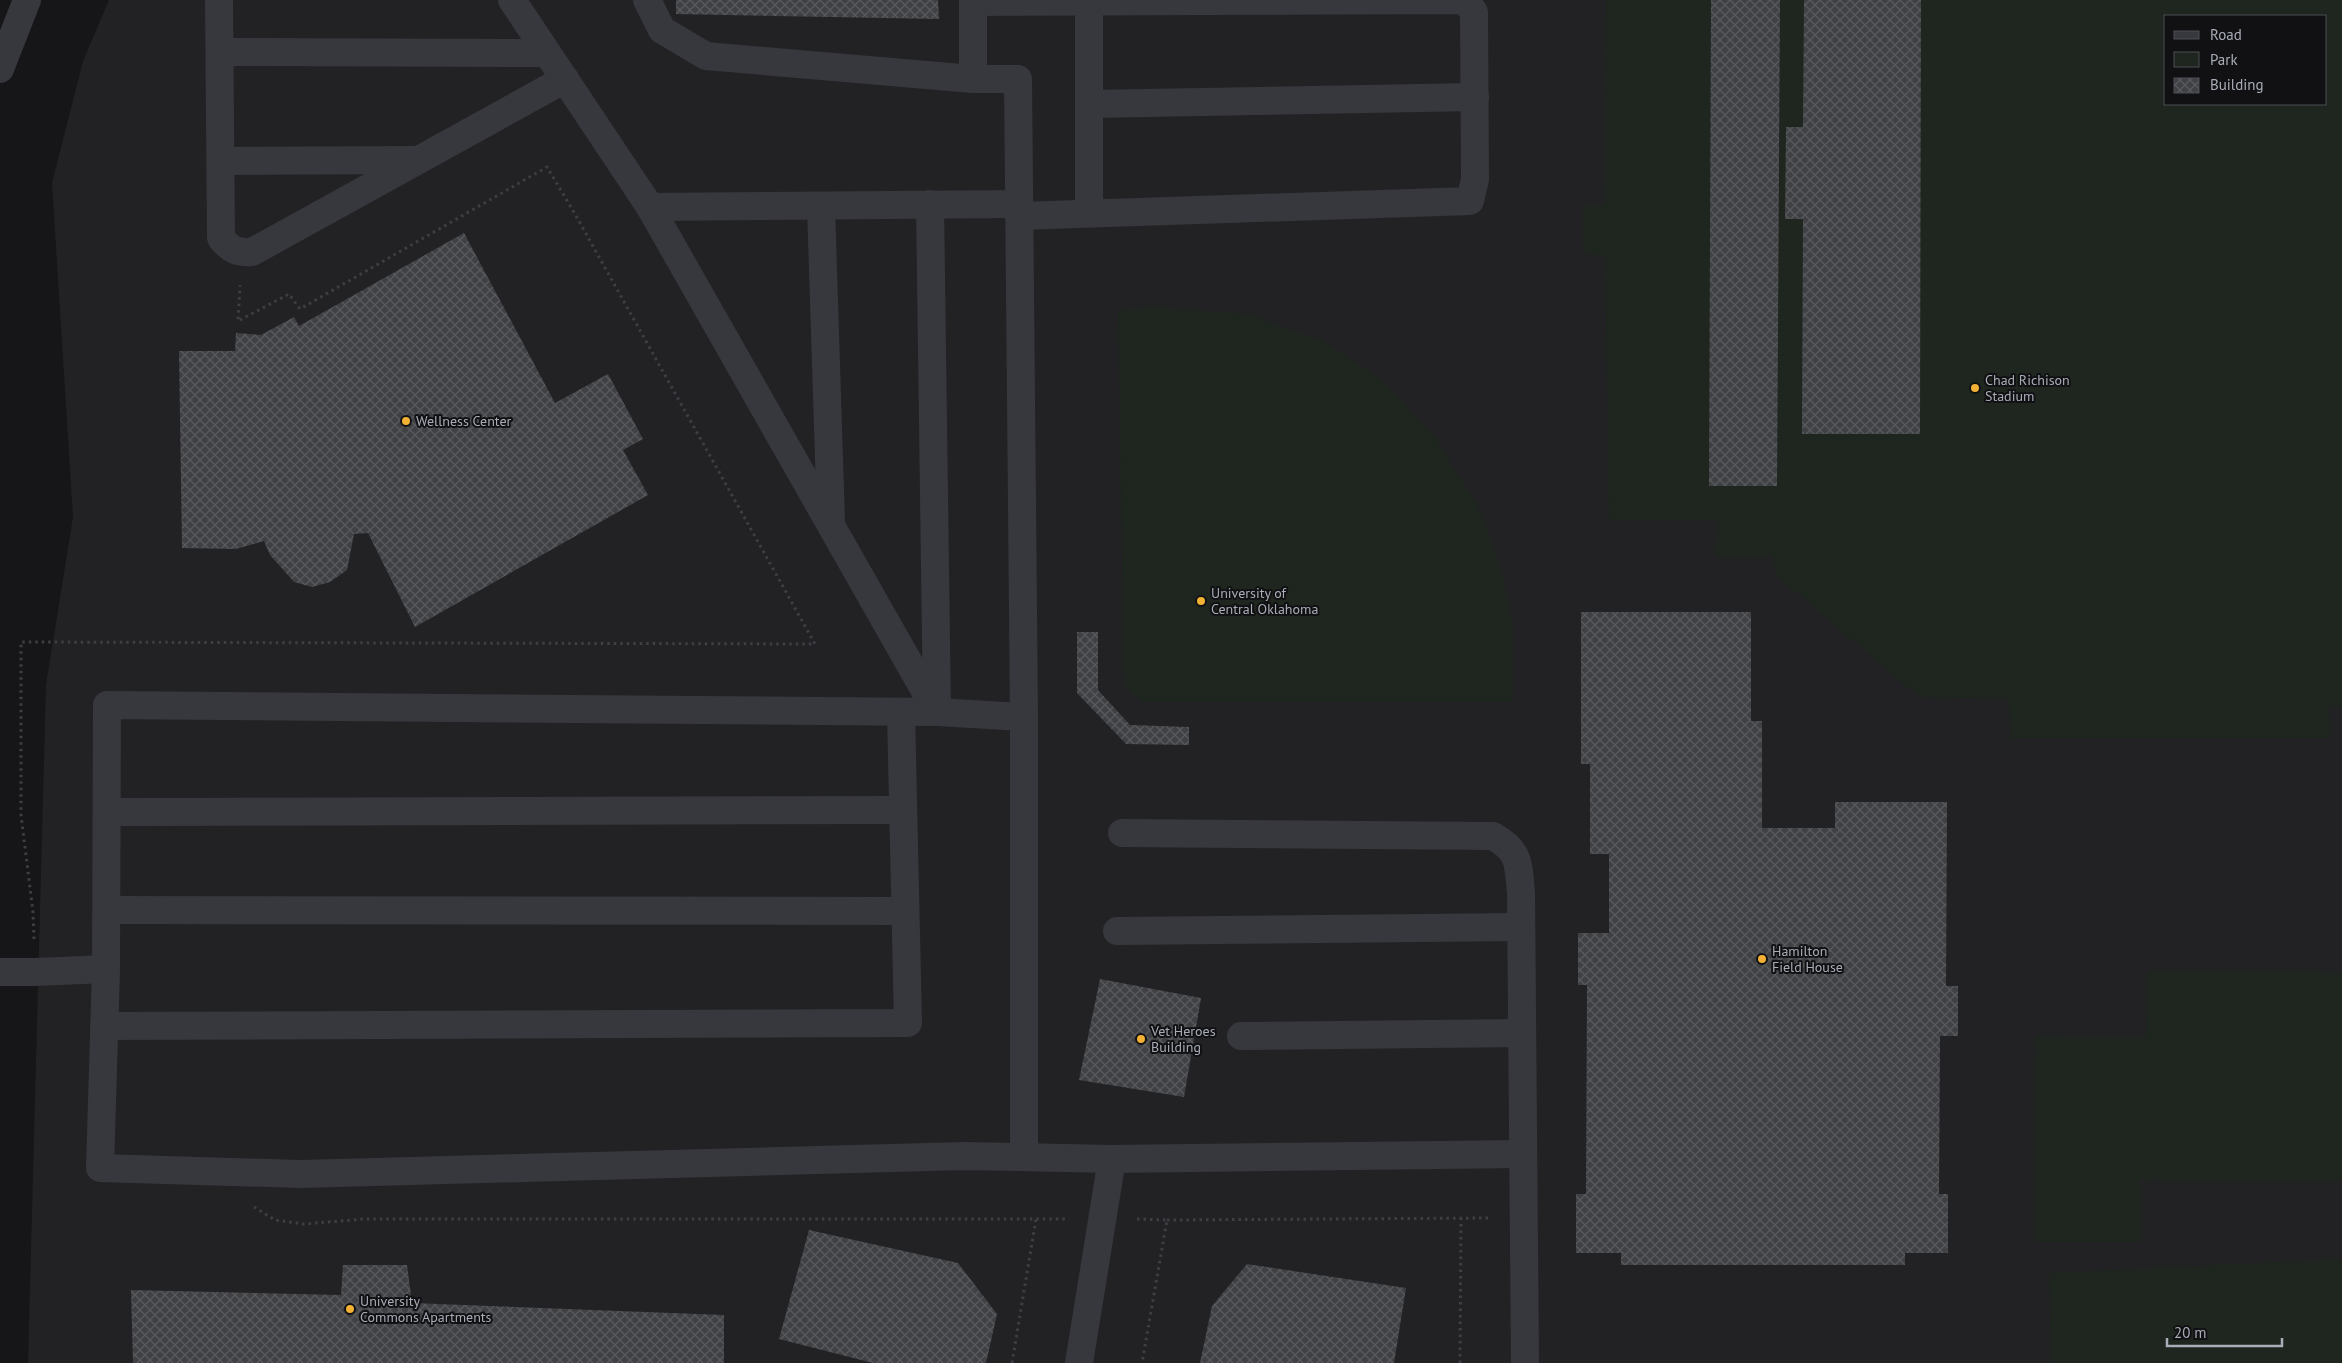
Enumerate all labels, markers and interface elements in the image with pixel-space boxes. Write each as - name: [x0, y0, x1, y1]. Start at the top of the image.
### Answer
- legend: [2164, 15, 2327, 105]
- text: Road: [2210, 25, 2242, 44]
- text: Park: [2210, 50, 2238, 69]
- text: Building: [2210, 75, 2264, 94]
- place label: Chad Richison Stadium: [1985, 371, 2070, 405]
- marker: Chad Richison Stadium: [1969, 382, 1981, 394]
- place label: Wellness Center: [416, 412, 512, 430]
- marker: Wellness Center: [400, 415, 412, 427]
- place label: University of Central Oklahoma: [1211, 584, 1318, 618]
- marker: University of Central Oklahoma: [1195, 595, 1207, 607]
- place label: Hamilton Field House: [1772, 942, 1843, 976]
- marker: Hamilton Field House: [1756, 953, 1768, 965]
- place label: Vet Heroes Building: [1150, 1022, 1216, 1056]
- marker: Vet Heroes Building: [1135, 1033, 1147, 1045]
- place label: University Commons Apartments: [360, 1292, 492, 1326]
- marker: University Commons Apartments: [344, 1303, 356, 1315]
- scale bar: [2167, 1316, 2282, 1348]
- text: 20 m: [2174, 1323, 2207, 1342]

